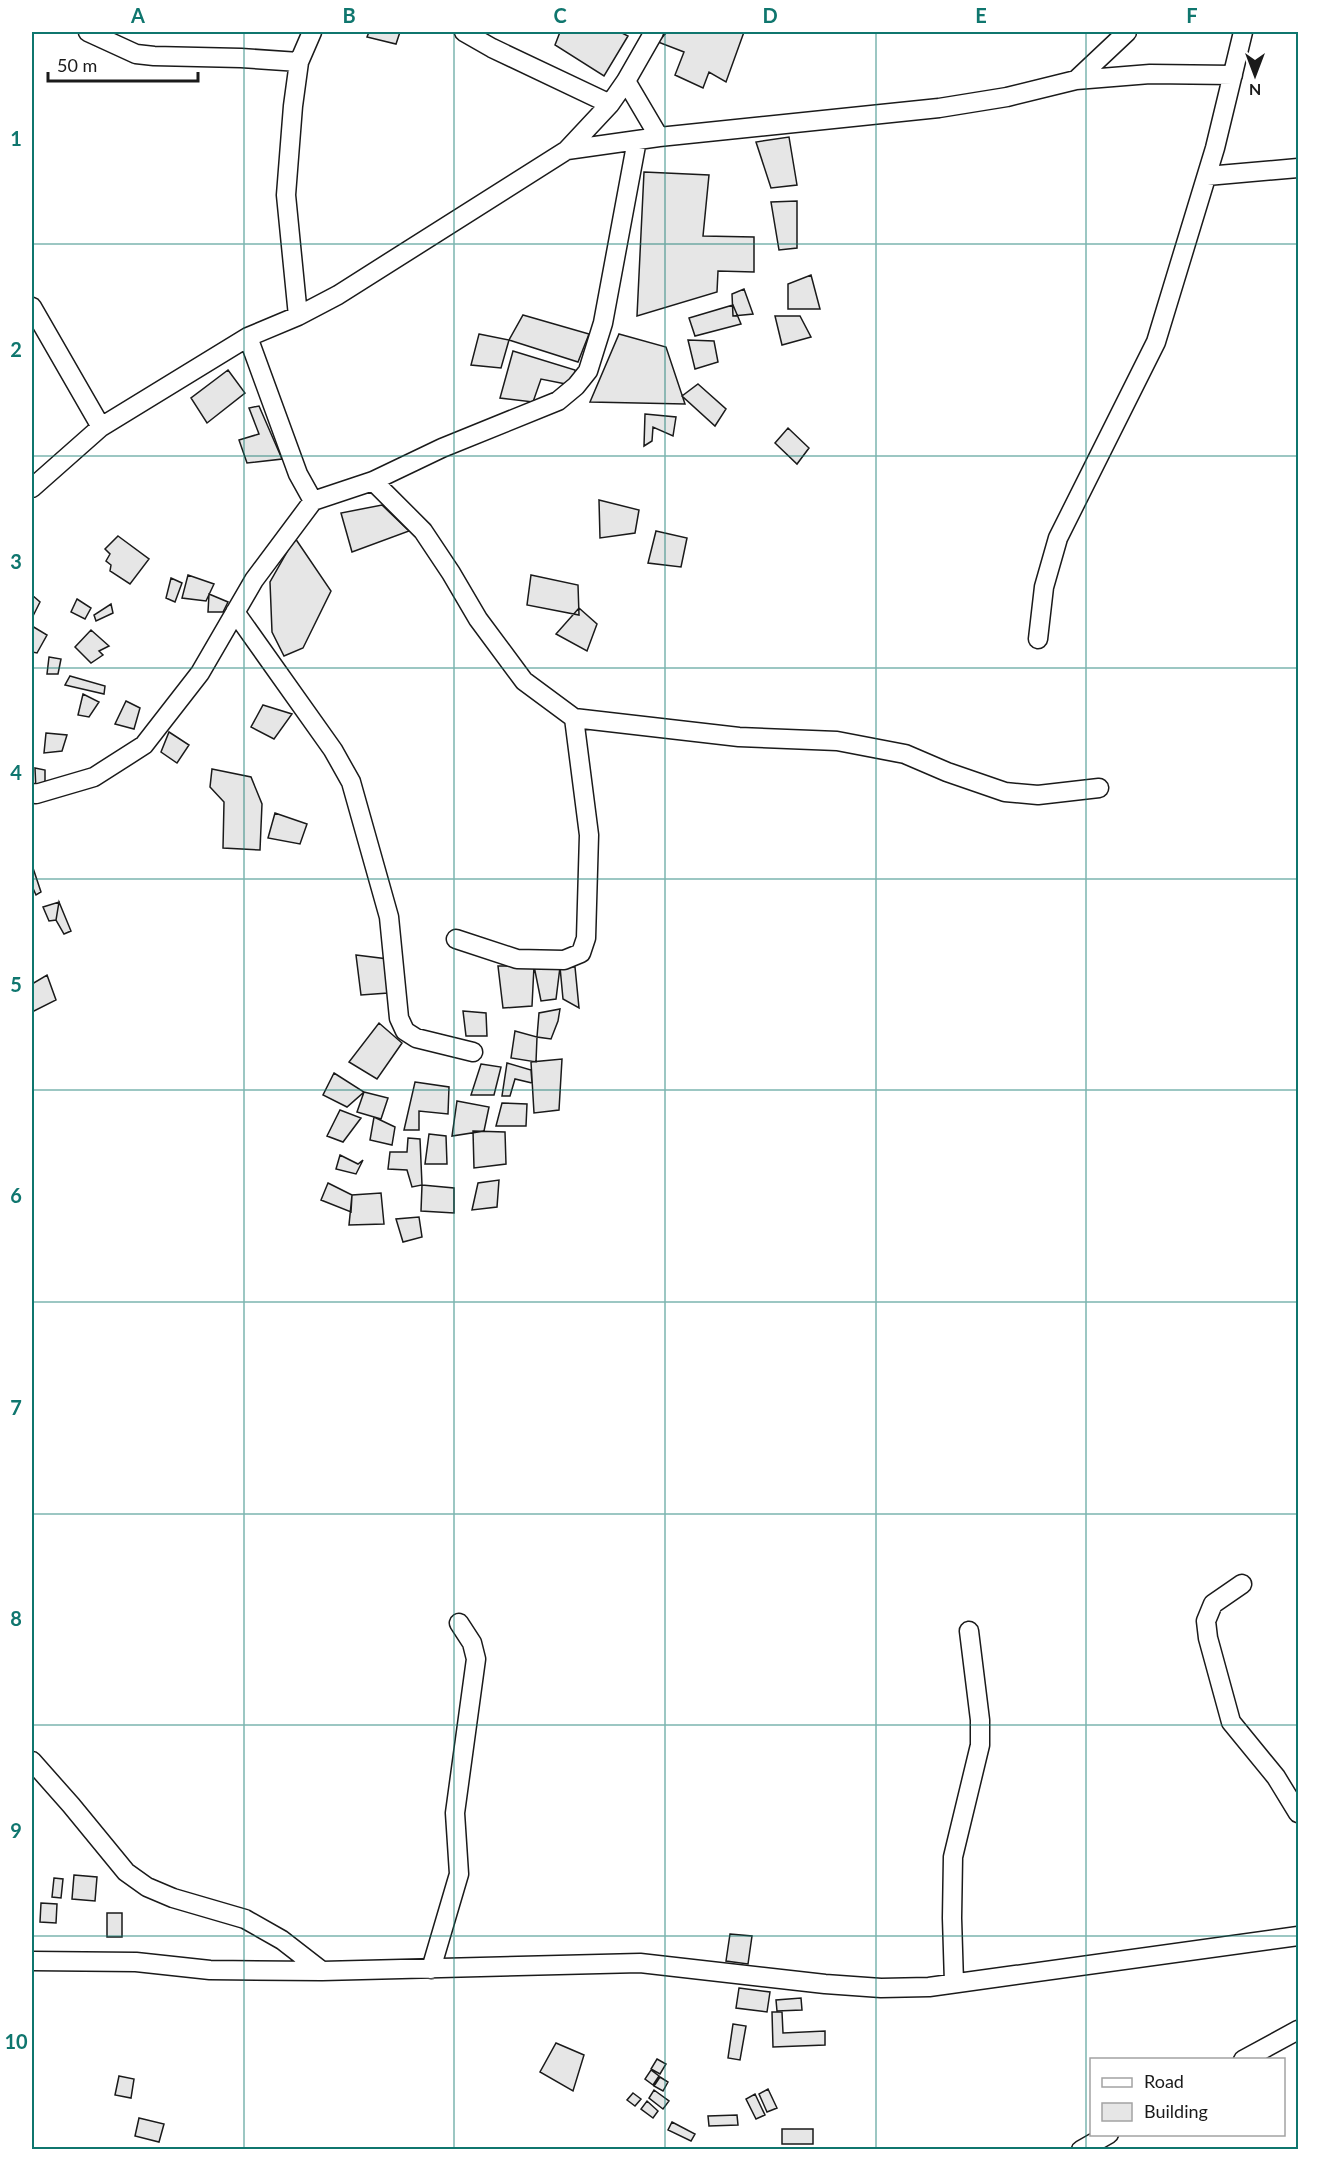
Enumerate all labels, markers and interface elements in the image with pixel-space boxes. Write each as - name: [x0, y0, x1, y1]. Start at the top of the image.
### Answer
- text: A: [130, 3, 145, 27]
- text: B: [342, 3, 356, 27]
- text: C: [553, 3, 567, 27]
- text: D: [762, 3, 778, 27]
- text: E: [975, 3, 987, 27]
- text: F: [1186, 3, 1198, 27]
- scale bar: [48, 45, 198, 83]
- north arrow: [1225, 45, 1285, 105]
- text: 50 m: [57, 54, 97, 76]
- text: N: [1249, 81, 1261, 100]
- text: 1: [10, 126, 22, 150]
- text: 2: [10, 337, 22, 361]
- text: 3: [10, 549, 22, 573]
- text: 4: [10, 760, 22, 784]
- text: 5: [10, 972, 22, 996]
- text: 6: [10, 1183, 22, 1207]
- text: 7: [10, 1395, 22, 1419]
- text: 8: [10, 1606, 22, 1630]
- text: 9: [10, 1818, 22, 1842]
- text: 10: [4, 2029, 28, 2053]
- legend: [1090, 2058, 1285, 2136]
- text: Road: [1144, 2070, 1184, 2092]
- text: Building: [1144, 2100, 1208, 2122]

